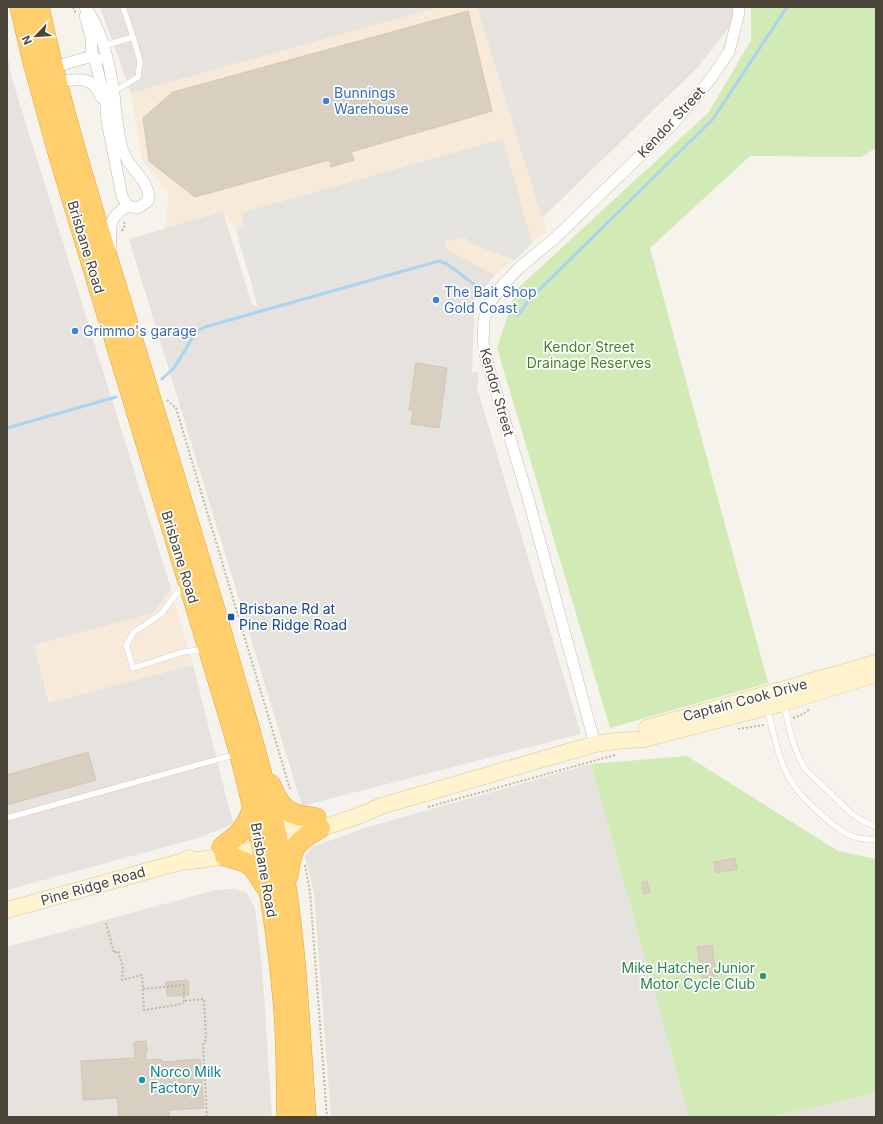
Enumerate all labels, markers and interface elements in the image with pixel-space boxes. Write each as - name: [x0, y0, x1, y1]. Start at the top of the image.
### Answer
- north arrow: [16, 16, 56, 56]
- text: N: [19, 33, 35, 47]
- street label: Kendor Street: [633, 82, 708, 161]
- place label: Bunnings Warehouse: [334, 84, 409, 117]
- marker: Bunnings Warehouse: [321, 96, 331, 106]
- street label: Brisbane Road: [64, 198, 109, 295]
- place label: The Bait Shop Gold Coast: [444, 283, 537, 316]
- marker: The Bait Shop Gold Coast: [431, 295, 441, 305]
- place label: Grimmo's garage: [83, 322, 197, 339]
- marker: Grimmo's garage: [70, 326, 80, 336]
- park label: Kendor Street Drainage Reserves: [527, 338, 651, 371]
- street label: Kendor Street: [477, 346, 518, 438]
- street label: Brisbane Road: [158, 508, 203, 605]
- place label: Brisbane Rd at Pine Ridge Road: [239, 600, 347, 633]
- marker: Brisbane Rd at Pine Ridge Road: [226, 612, 236, 622]
- street label: Captain Cook Drive: [681, 675, 809, 724]
- street label: Brisbane Road: [248, 821, 281, 919]
- street label: Pine Ridge Road: [39, 862, 147, 909]
- place label: Mike Hatcher Junior Motor Cycle Club: [622, 959, 755, 992]
- marker: Mike Hatcher Junior Motor Cycle Club: [758, 971, 768, 981]
- place label: Norco Milk Factory: [150, 1063, 222, 1096]
- marker: Norco Milk Factory: [137, 1075, 147, 1085]

